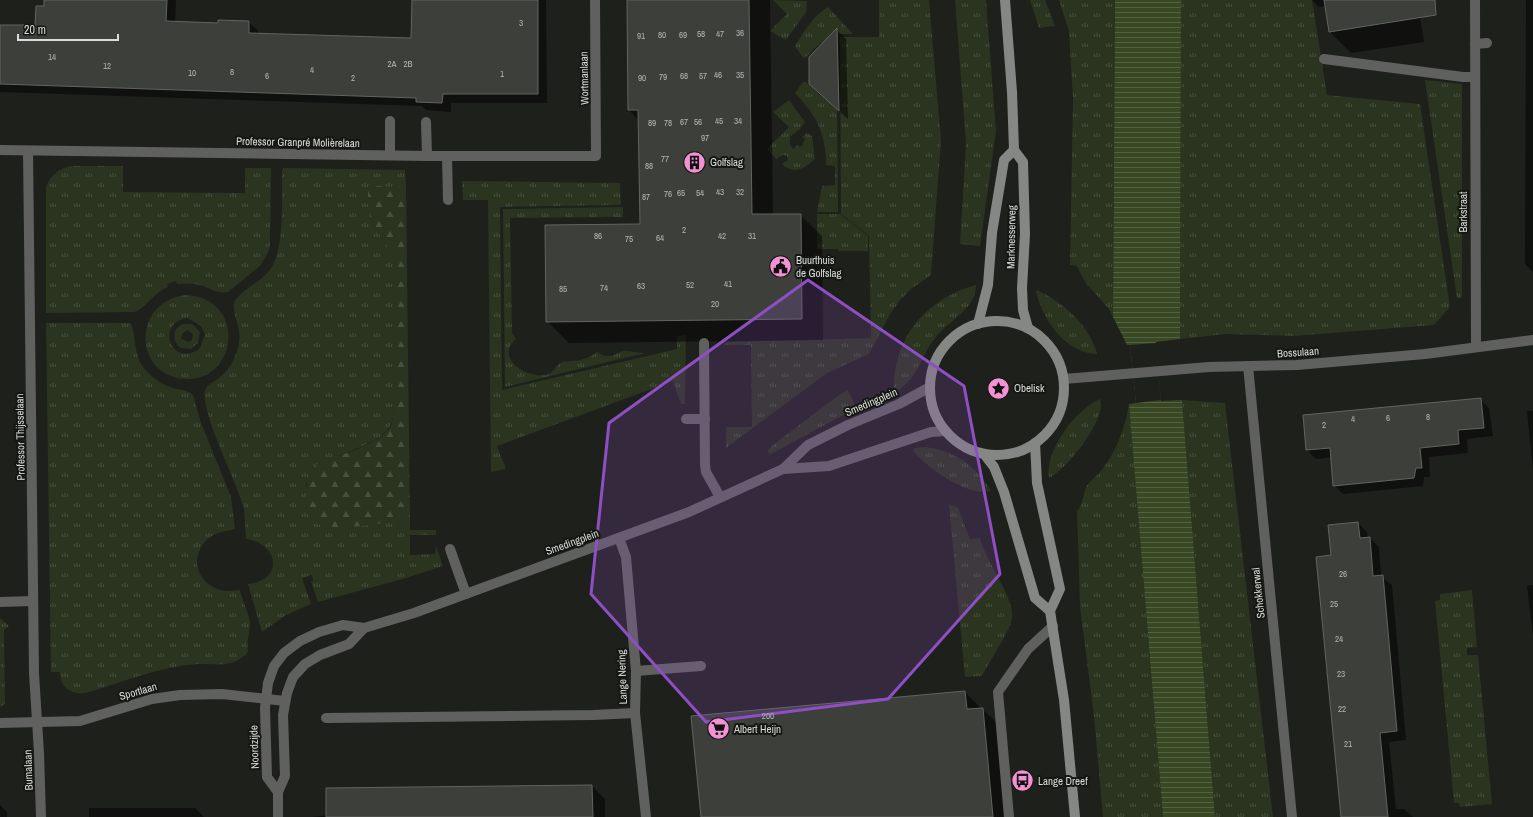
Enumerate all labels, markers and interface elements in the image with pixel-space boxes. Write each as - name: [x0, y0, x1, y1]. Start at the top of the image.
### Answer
- scale bar: [18, 16, 118, 42]
- house number: 3: [519, 17, 523, 29]
- text: 20 m: [24, 22, 46, 38]
- house number: 36: [736, 27, 744, 39]
- house number: 58: [697, 28, 705, 40]
- house number: 47: [716, 28, 724, 40]
- house number: 80: [658, 29, 666, 41]
- house number: 69: [679, 29, 687, 41]
- house number: 91: [637, 30, 645, 42]
- house number: 14: [48, 51, 56, 63]
- street label: Wortmanlaan: [577, 51, 591, 105]
- house number: 2A: [387, 58, 397, 70]
- house number: 2B: [403, 58, 413, 70]
- house number: 12: [103, 60, 111, 72]
- house number: 4: [310, 64, 314, 76]
- house number: 8: [230, 66, 234, 78]
- house number: 10: [188, 67, 196, 79]
- house number: 1: [500, 68, 504, 80]
- house number: 46: [714, 69, 722, 81]
- house number: 35: [736, 69, 744, 81]
- house number: 6: [265, 70, 269, 82]
- house number: 68: [680, 70, 688, 82]
- house number: 57: [699, 70, 707, 82]
- house number: 79: [659, 71, 667, 83]
- house number: 2: [351, 72, 355, 84]
- house number: 90: [638, 72, 646, 84]
- house number: 45: [715, 115, 723, 127]
- house number: 34: [734, 115, 742, 127]
- house number: 67: [680, 116, 688, 128]
- house number: 56: [694, 116, 702, 128]
- house number: 89: [648, 117, 656, 129]
- house number: 78: [664, 117, 672, 129]
- house number: 97: [701, 132, 709, 144]
- street label: Professor Granpré Molièrelaan: [236, 134, 360, 150]
- building icon: Golfslag: [682, 149, 708, 175]
- house number: 77: [661, 153, 669, 165]
- place label: Golfslag: [710, 155, 743, 169]
- house number: 88: [645, 160, 653, 172]
- house number: 43: [716, 186, 724, 198]
- house number: 32: [736, 186, 744, 198]
- house number: 65: [677, 187, 685, 199]
- house number: 54: [696, 187, 704, 199]
- house number: 76: [664, 188, 672, 200]
- house number: 87: [642, 191, 650, 203]
- street label: Barkstraat: [1456, 191, 1470, 233]
- street label: Marknesserweg: [1003, 205, 1019, 269]
- house number: 2: [682, 224, 686, 236]
- house number: 86: [594, 230, 602, 242]
- house number: 42: [718, 230, 726, 242]
- house number: 31: [748, 230, 756, 242]
- house number: 64: [656, 232, 664, 244]
- house number: 75: [625, 233, 633, 245]
- public building icon: Buurthuis de Golfslag: [767, 253, 793, 279]
- place label: Buurthuis de Golfslag: [796, 253, 842, 280]
- house number: 41: [724, 278, 732, 290]
- house number: 52: [686, 279, 694, 291]
- house number: 63: [637, 280, 645, 292]
- house number: 74: [600, 282, 608, 294]
- house number: 85: [559, 283, 567, 295]
- house number: 20: [711, 298, 719, 310]
- street label: Bossulaan: [1277, 344, 1319, 360]
- place icon: Obelisk: [985, 375, 1011, 401]
- place label: Obelisk: [1014, 381, 1045, 395]
- street label: Smedingplein: [843, 385, 899, 419]
- street label: Professor Thijsselaan: [12, 393, 28, 481]
- house number: 8: [1426, 411, 1430, 423]
- house number: 6: [1386, 412, 1390, 424]
- house number: 4: [1351, 413, 1355, 425]
- house number: 2: [1322, 419, 1326, 431]
- street label: Smedingplein: [543, 526, 601, 558]
- street label: Schokkerwal: [1248, 567, 1268, 619]
- house number: 26: [1339, 568, 1347, 580]
- house number: 25: [1330, 598, 1338, 610]
- house number: 24: [1335, 633, 1343, 645]
- street label: Lange Nering: [614, 649, 630, 705]
- house number: 23: [1337, 668, 1345, 680]
- street label: Sportlaan: [118, 679, 158, 703]
- house number: 22: [1338, 703, 1346, 715]
- house number: 200: [762, 710, 774, 722]
- supermarket icon: Albert Heijn: [705, 716, 731, 742]
- place label: Albert Heijn: [733, 722, 781, 736]
- street label: Noordzijde: [246, 725, 262, 769]
- house number: 21: [1344, 738, 1352, 750]
- street label: Bumalaan: [20, 749, 36, 791]
- bus stop icon: Lange Dreef: [1009, 768, 1035, 794]
- place label: Lange Dreef: [1038, 774, 1088, 788]

